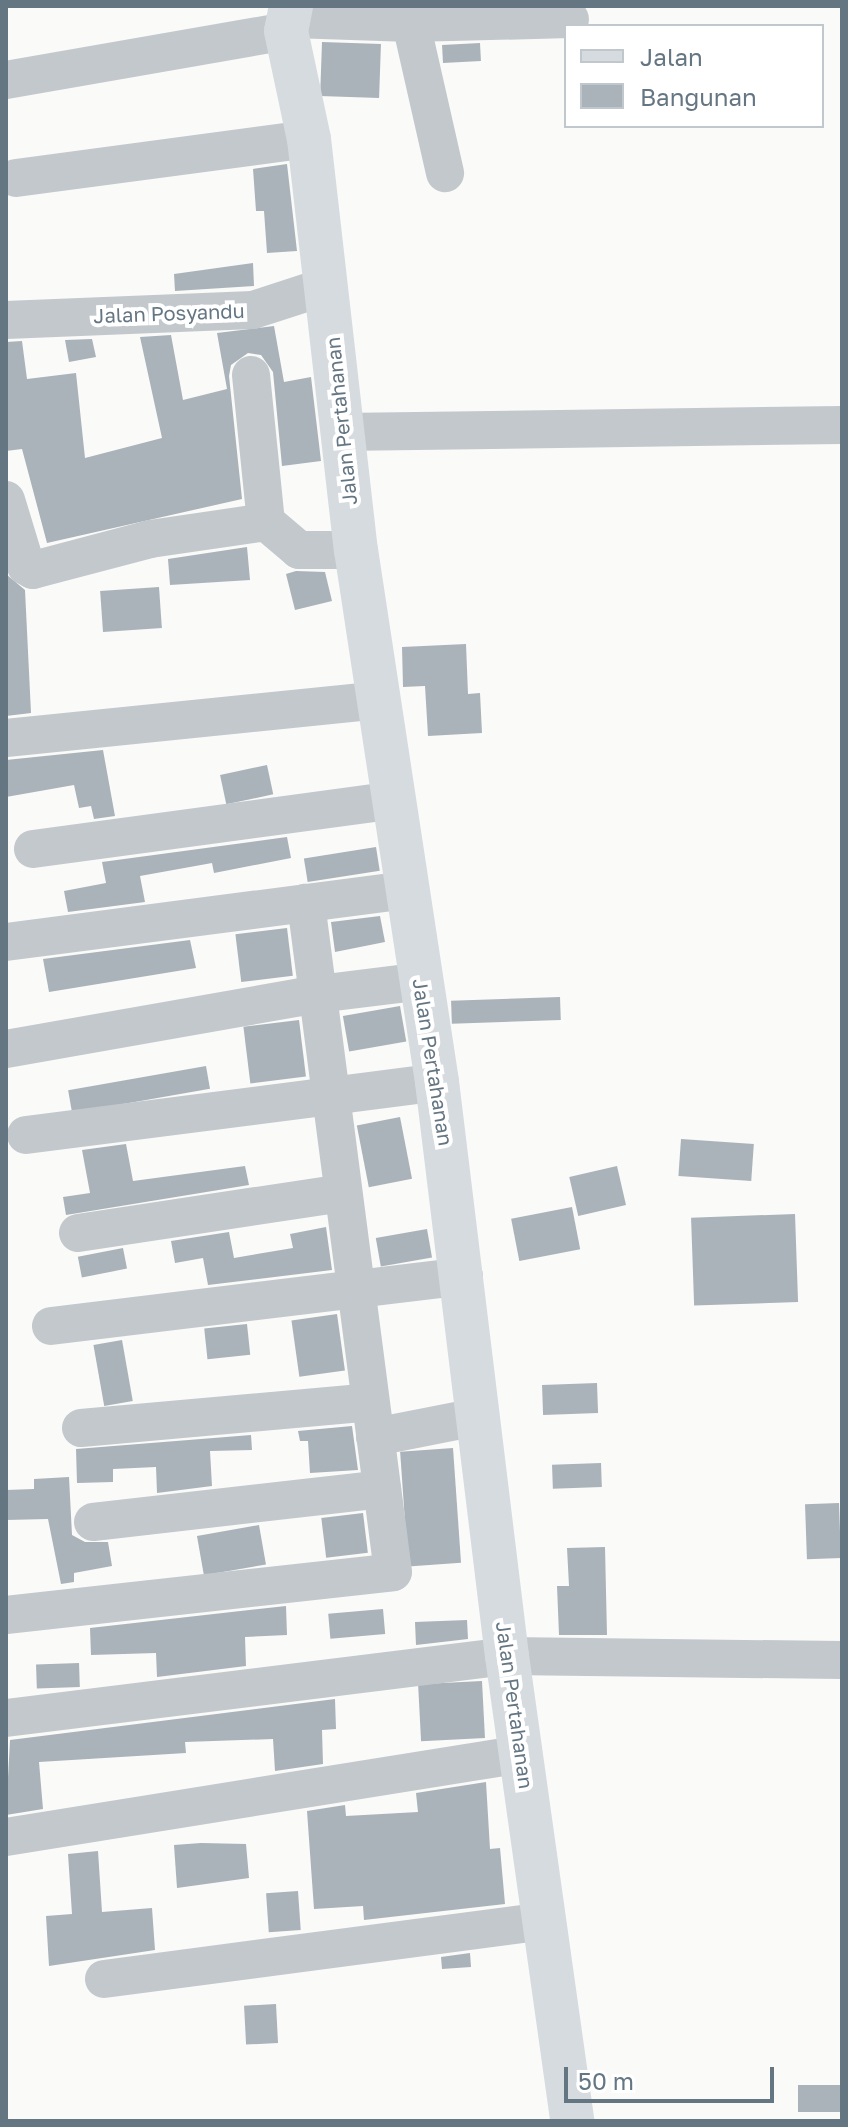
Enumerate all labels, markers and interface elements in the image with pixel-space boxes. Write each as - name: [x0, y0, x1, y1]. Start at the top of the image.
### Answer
- legend: [564, 24, 824, 128]
- text: Jalan: [640, 42, 703, 71]
- text: Bangunan: [640, 82, 757, 111]
- street label: Jalan Posyandu: [93, 298, 245, 328]
- street label: Jalan Pertahanan: [320, 336, 362, 506]
- street label: Jalan Pertahanan: [408, 977, 458, 1147]
- street label: Jalan Pertahanan: [491, 1620, 539, 1790]
- scale bar: [568, 2051, 778, 2101]
- text: 50 m: [578, 2066, 634, 2095]

